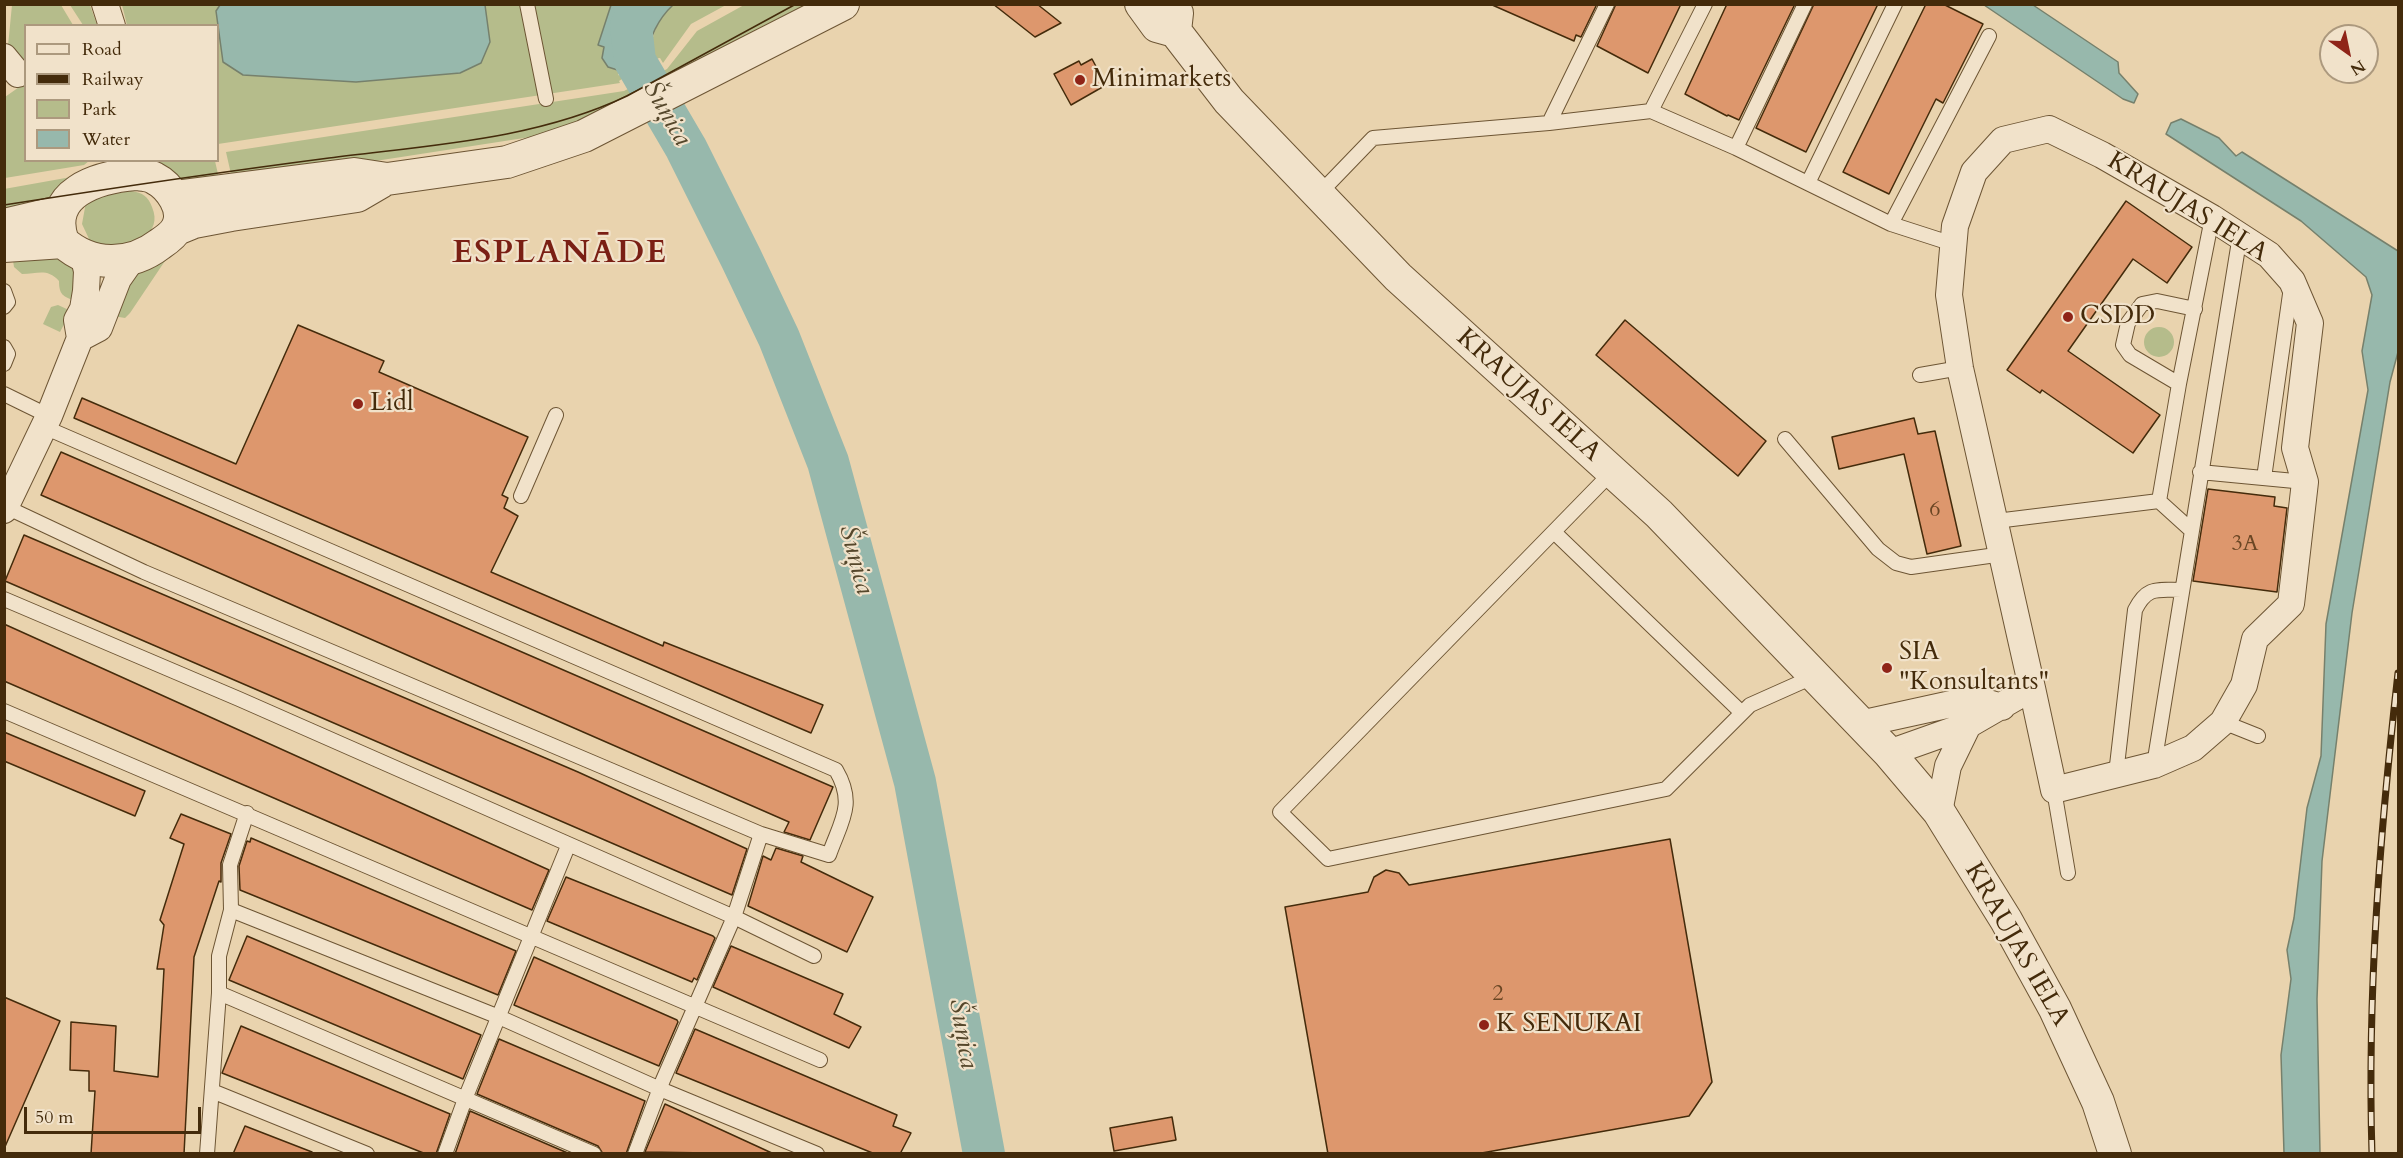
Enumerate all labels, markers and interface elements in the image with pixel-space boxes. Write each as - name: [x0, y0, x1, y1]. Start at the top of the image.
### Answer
- legend: [24, 24, 219, 162]
- north arrow: [2319, 24, 2379, 84]
- text: Road: [82, 37, 122, 62]
- text: N: [2346, 54, 2370, 80]
- place label: Minimarkets: [1092, 64, 1231, 96]
- text: Railway: [82, 67, 144, 92]
- marker: Minimarkets: [1073, 73, 1087, 87]
- water label: Šuņica: [634, 75, 698, 153]
- text: Park: [82, 97, 117, 122]
- text: Water: [82, 127, 130, 152]
- street label: KRAUJAS IELA: [2101, 146, 2273, 270]
- district label: ESPLANĀDE: [452, 236, 668, 274]
- place label: CSDD: [2080, 301, 2155, 333]
- marker: CSDD: [2061, 310, 2075, 324]
- street label: KRAUJAS IELA: [1449, 323, 1607, 469]
- place label: Lidl: [370, 388, 413, 420]
- marker: Lidl: [351, 397, 365, 411]
- house number: 6: [1929, 498, 1941, 524]
- water label: Šuņica: [830, 522, 880, 598]
- house number: 3A: [2232, 532, 2258, 558]
- place label: SIA "Konsultants": [1899, 637, 2049, 698]
- marker: SIA "Konsultants": [1880, 661, 1894, 675]
- street label: KRAUJAS IELA: [1957, 858, 2075, 1032]
- house number: 2: [1492, 982, 1504, 1008]
- water label: Šuņica: [940, 997, 984, 1071]
- place label: K SENUKAI: [1496, 1009, 1642, 1041]
- marker: K SENUKAI: [1477, 1018, 1491, 1032]
- scale bar: [27, 1095, 204, 1133]
- text: 50 m: [35, 1105, 74, 1130]

